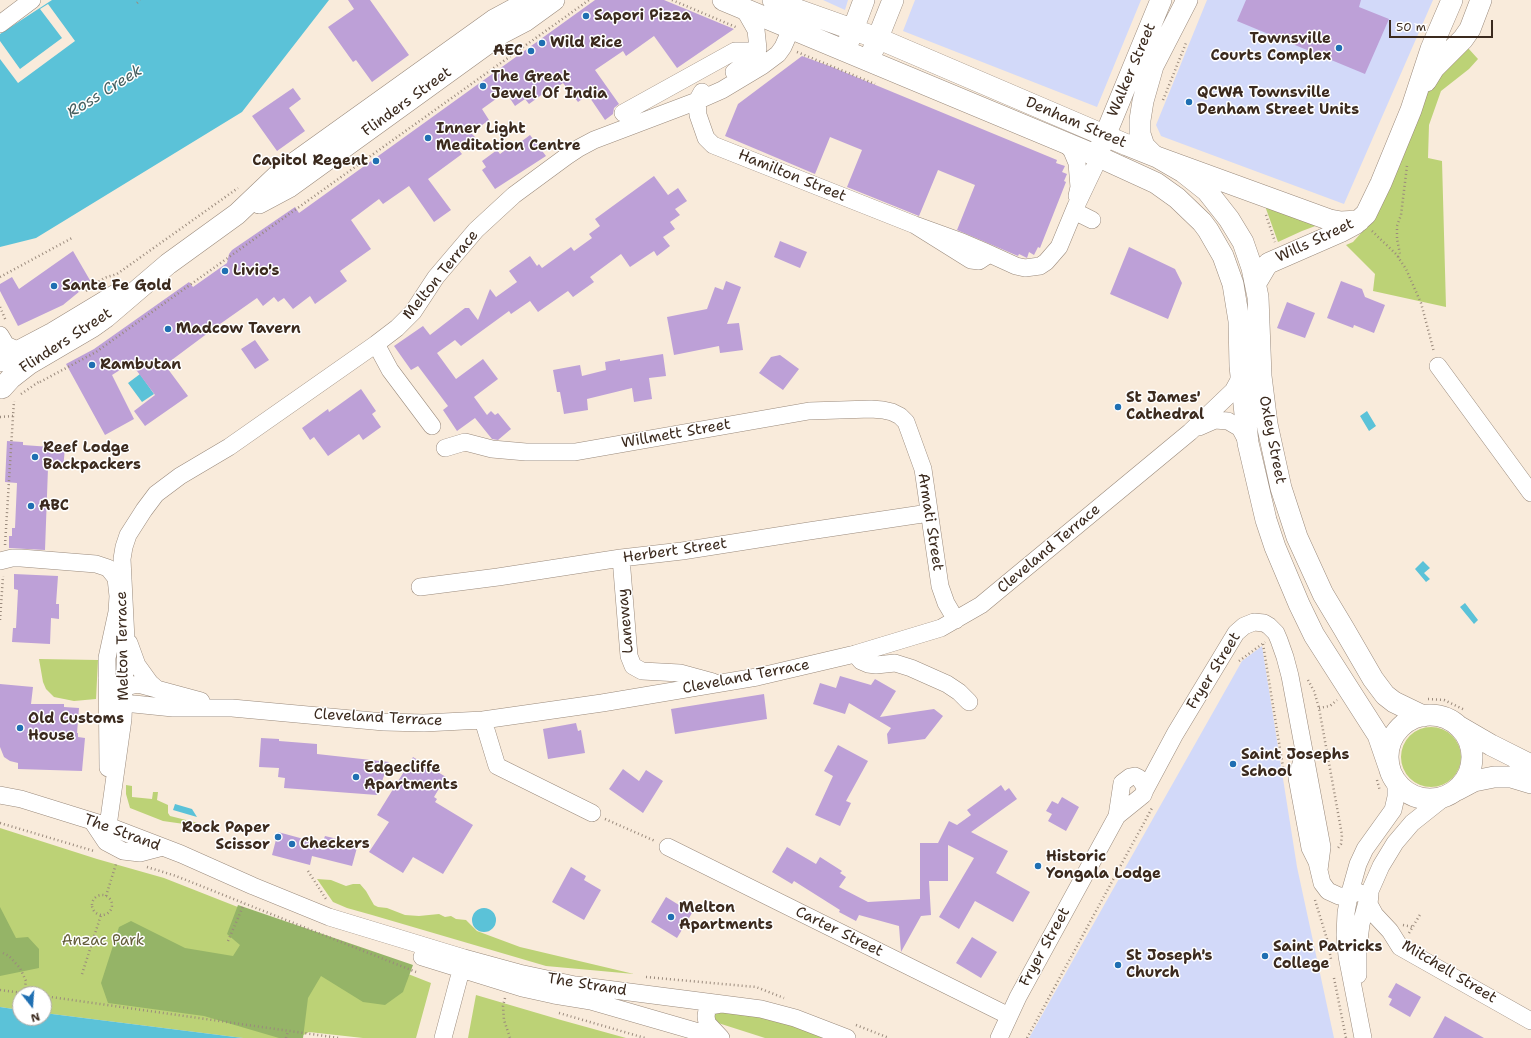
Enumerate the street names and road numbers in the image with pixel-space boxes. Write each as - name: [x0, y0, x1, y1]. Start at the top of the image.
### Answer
- street label: Walker Street: [1104, 20, 1160, 120]
- street label: Flinders Street: [359, 63, 455, 141]
- street label: Denham Street: [1023, 94, 1129, 152]
- street label: Hamilton Street: [735, 146, 849, 206]
- street label: Wills Street: [1273, 215, 1357, 267]
- street label: Melton Terrace: [399, 227, 483, 323]
- street label: Flinders Street: [16, 304, 116, 378]
- street label: Oxley Street: [1255, 394, 1289, 486]
- street label: Willmett Street: [620, 416, 732, 452]
- street label: Armati Street: [913, 472, 947, 572]
- street label: Cleveland Terrace: [994, 501, 1104, 597]
- street label: Herbert Street: [622, 535, 728, 567]
- street label: Laneway: [614, 588, 638, 654]
- street label: Melton Terrace: [113, 591, 133, 701]
- street label: Fryer Street: [1183, 629, 1245, 713]
- street label: Cleveland Terrace: [681, 656, 811, 698]
- street label: Cleveland Terrace: [313, 706, 443, 730]
- street label: The Strand: [81, 811, 163, 855]
- street label: Carter Street: [792, 903, 886, 961]
- street label: Fryer Street: [1016, 904, 1074, 990]
- street label: Mitchell Street: [1398, 937, 1500, 1007]
- street label: The Strand: [546, 970, 628, 1000]

